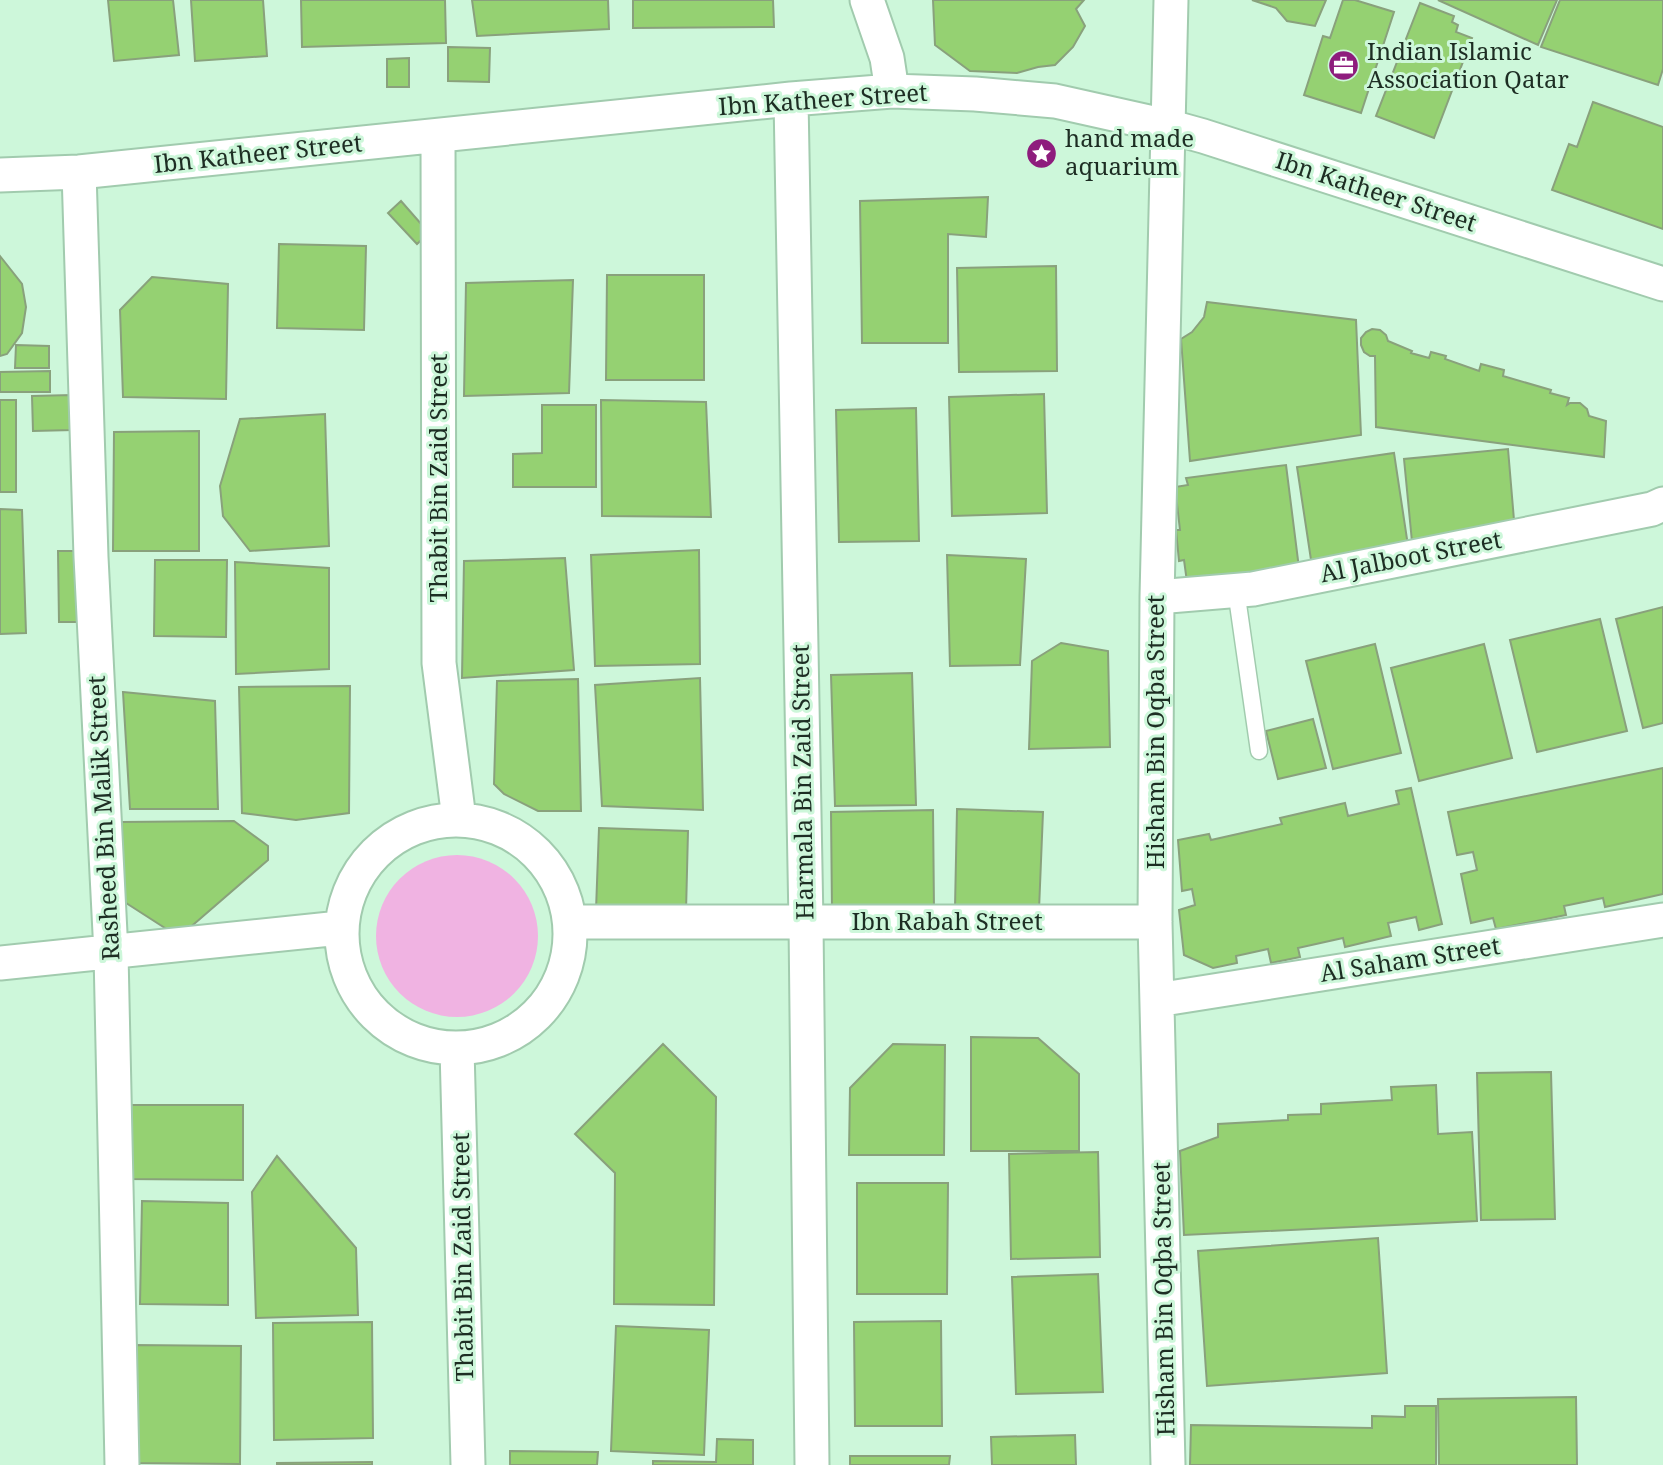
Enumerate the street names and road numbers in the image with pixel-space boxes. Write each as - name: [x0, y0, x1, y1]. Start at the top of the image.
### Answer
- street label: Ibn Katheer Street: [717, 75, 929, 122]
- street label: Ibn Katheer Street: [152, 125, 364, 180]
- street label: Ibn Katheer Street: [1272, 143, 1481, 239]
- street label: Thabit Bin Zaid Street: [421, 354, 454, 602]
- street label: Al Jalboot Street: [1317, 522, 1504, 589]
- street label: Hisham Bin Oqba Street: [1138, 595, 1171, 869]
- street label: Harmala Bin Zaid Street: [783, 644, 820, 920]
- street label: Rasheed Bin Malik Street: [79, 675, 126, 961]
- street label: Ibn Rabah Street: [851, 904, 1043, 937]
- street label: Al Saham Street: [1317, 928, 1502, 989]
- street label: Thabit Bin Zaid Street: [443, 1132, 480, 1382]
- street label: Hisham Bin Oqba Street: [1144, 1162, 1181, 1436]

